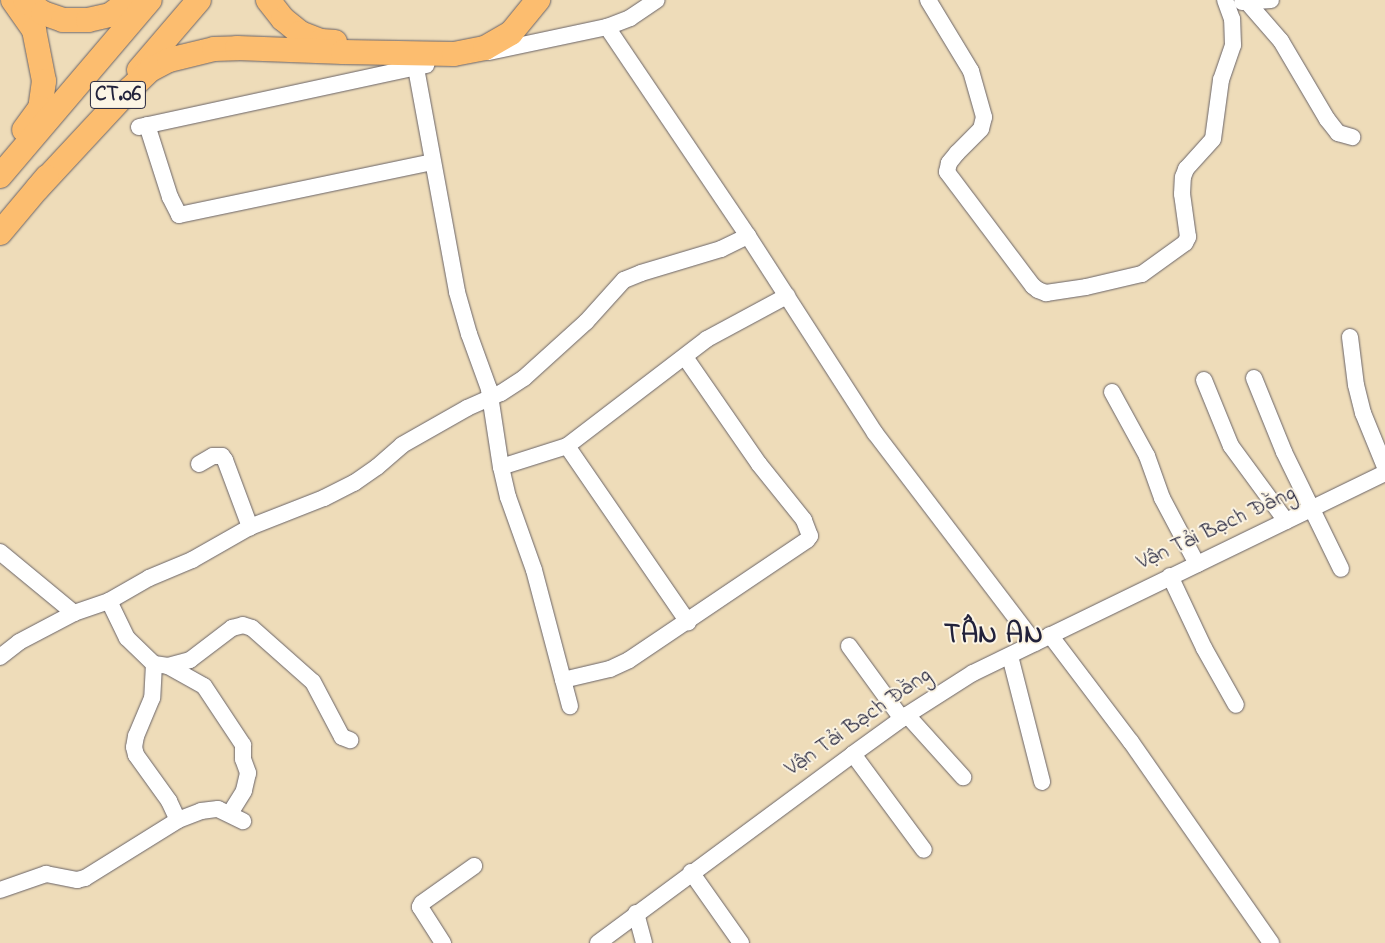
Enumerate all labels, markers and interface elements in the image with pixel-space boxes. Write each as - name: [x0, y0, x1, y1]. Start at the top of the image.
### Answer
- road number: CT.06: [89, 76, 147, 114]
- street label: Vận Tải Bạch Đằng: [1133, 481, 1301, 577]
- district label: TÂN AN: [943, 619, 1045, 653]
- street label: Vận Tải Bạch Đằng: [781, 663, 937, 783]

